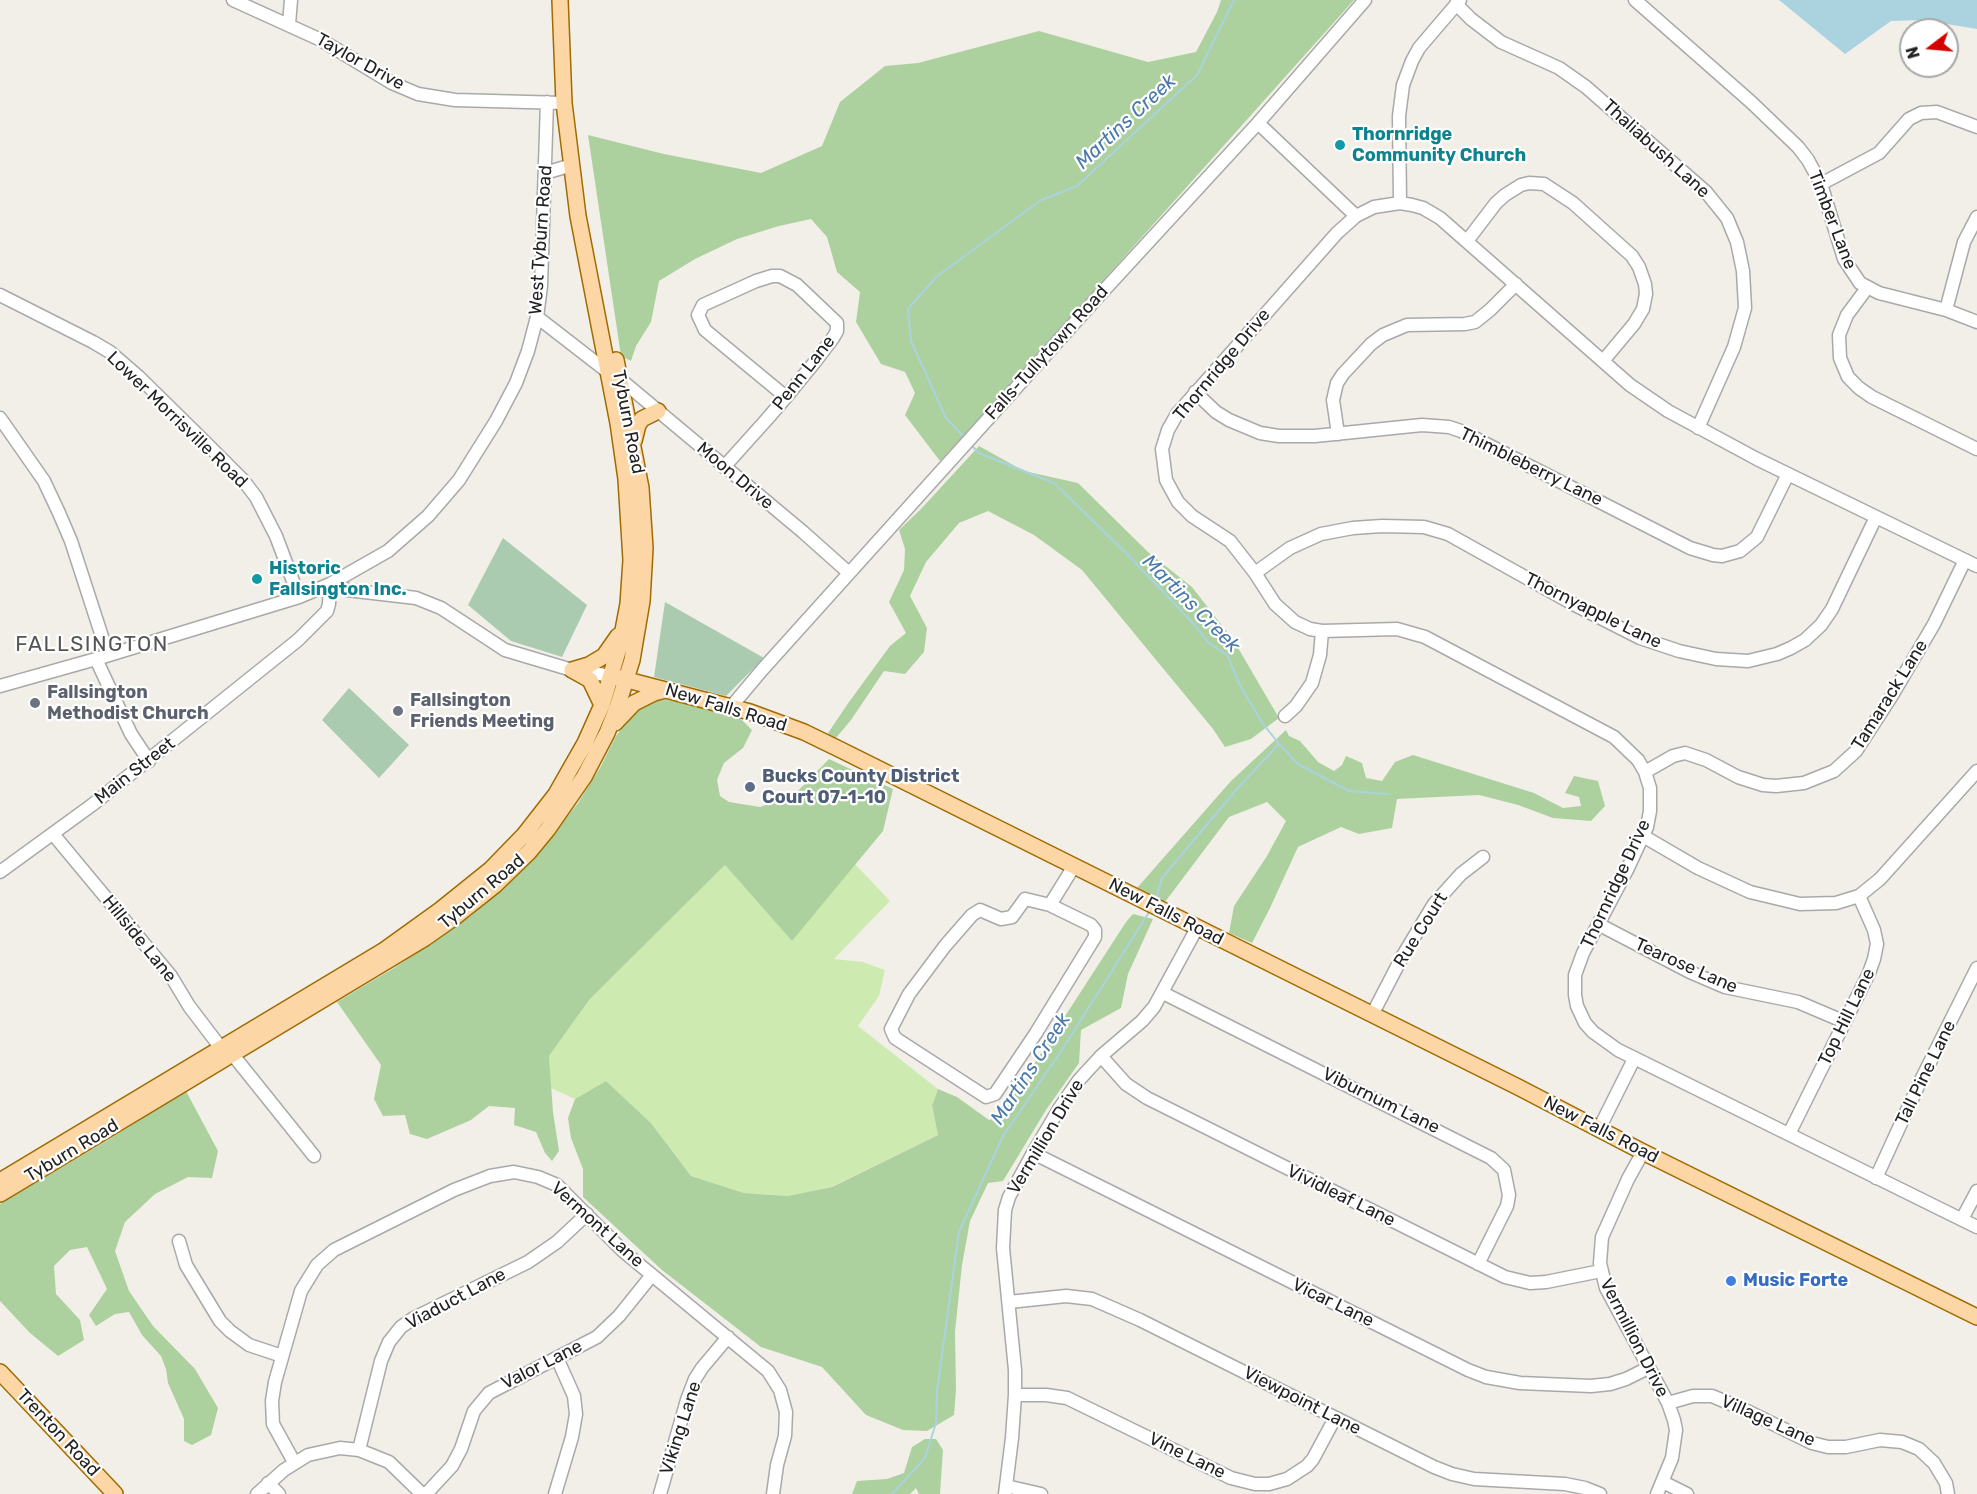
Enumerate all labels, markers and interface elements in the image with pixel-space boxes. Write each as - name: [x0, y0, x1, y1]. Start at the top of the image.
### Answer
- north arrow: [1899, 18, 1959, 78]
- street label: Taylor Drive: [312, 29, 408, 95]
- text: N: [1902, 44, 1924, 61]
- water label: Martins Creek: [1071, 69, 1181, 175]
- street label: Thaliabush Lane: [1598, 95, 1714, 203]
- place label: Thornridge Community Church: [1352, 124, 1526, 166]
- marker: Thornridge Community Church: [1333, 138, 1347, 152]
- street label: West Tyburn Road: [525, 164, 557, 316]
- street label: Timber Lane: [1803, 168, 1861, 272]
- street label: Falls-Tullytown Road: [981, 281, 1113, 425]
- street label: Thornridge Drive: [1169, 305, 1275, 425]
- street label: Penn Lane: [768, 331, 840, 415]
- street label: Lower Morrisville Road: [102, 347, 252, 493]
- street label: Tyburn Road: [607, 368, 649, 476]
- street label: Thimbleberry Lane: [1456, 423, 1606, 511]
- street label: Moon Drive: [692, 438, 778, 514]
- water label: Martins Creek: [1137, 550, 1245, 658]
- place label: Historic Fallsington Inc.: [269, 558, 407, 600]
- street label: Thornyapple Lane: [1521, 568, 1665, 654]
- marker: Historic Fallsington Inc.: [250, 572, 264, 586]
- district label: FALLSINGTON: [15, 632, 169, 658]
- street label: Tamarack Lane: [1847, 636, 1933, 754]
- street label: New Falls Road: [663, 679, 789, 737]
- place label: Fallsington Methodist Church: [47, 682, 209, 724]
- place label: Fallsington Friends Meeting: [410, 690, 554, 732]
- marker: Fallsington Methodist Church: [28, 696, 42, 710]
- marker: Fallsington Friends Meeting: [391, 704, 405, 718]
- street label: Main Street: [91, 733, 179, 809]
- place label: Bucks County District Court 07-1-10: [762, 766, 959, 808]
- marker: Bucks County District Court 07-1-10: [743, 780, 757, 794]
- street label: Thornridge Drive: [1577, 816, 1655, 952]
- street label: Tyburn Road: [435, 850, 529, 934]
- street label: New Falls Road: [1105, 874, 1227, 950]
- street label: Rue Court: [1390, 889, 1452, 971]
- street label: Hillside Lane: [97, 891, 181, 987]
- street label: Tearose Lane: [1631, 934, 1741, 998]
- street label: Top Hill Lane: [1814, 965, 1880, 1069]
- water label: Martins Creek: [986, 1009, 1076, 1129]
- street label: Tall Pine Lane: [1891, 1017, 1961, 1129]
- street label: Viburnum Lane: [1319, 1063, 1443, 1139]
- street label: Vermillion Drive: [1003, 1076, 1089, 1198]
- street label: New Falls Road: [1540, 1092, 1662, 1168]
- street label: Tyburn Road: [21, 1115, 123, 1187]
- street label: Vividleaf Lane: [1283, 1160, 1399, 1232]
- street label: Vermont Lane: [546, 1178, 648, 1272]
- street label: Viaduct Lane: [402, 1264, 510, 1334]
- place label: Music Forte: [1743, 1270, 1848, 1292]
- street label: Vicar Lane: [1289, 1274, 1377, 1332]
- marker: Music Forte: [1724, 1274, 1738, 1288]
- street label: Vermillion Drive: [1595, 1275, 1673, 1401]
- street label: Valor Lane: [498, 1335, 586, 1395]
- street label: Viewpoint Lane: [1240, 1362, 1364, 1440]
- street label: Viking Lane: [656, 1379, 706, 1477]
- street label: Trenton Road: [12, 1385, 104, 1481]
- street label: Village Lane: [1717, 1391, 1819, 1451]
- street label: Vine Lane: [1145, 1428, 1229, 1484]

